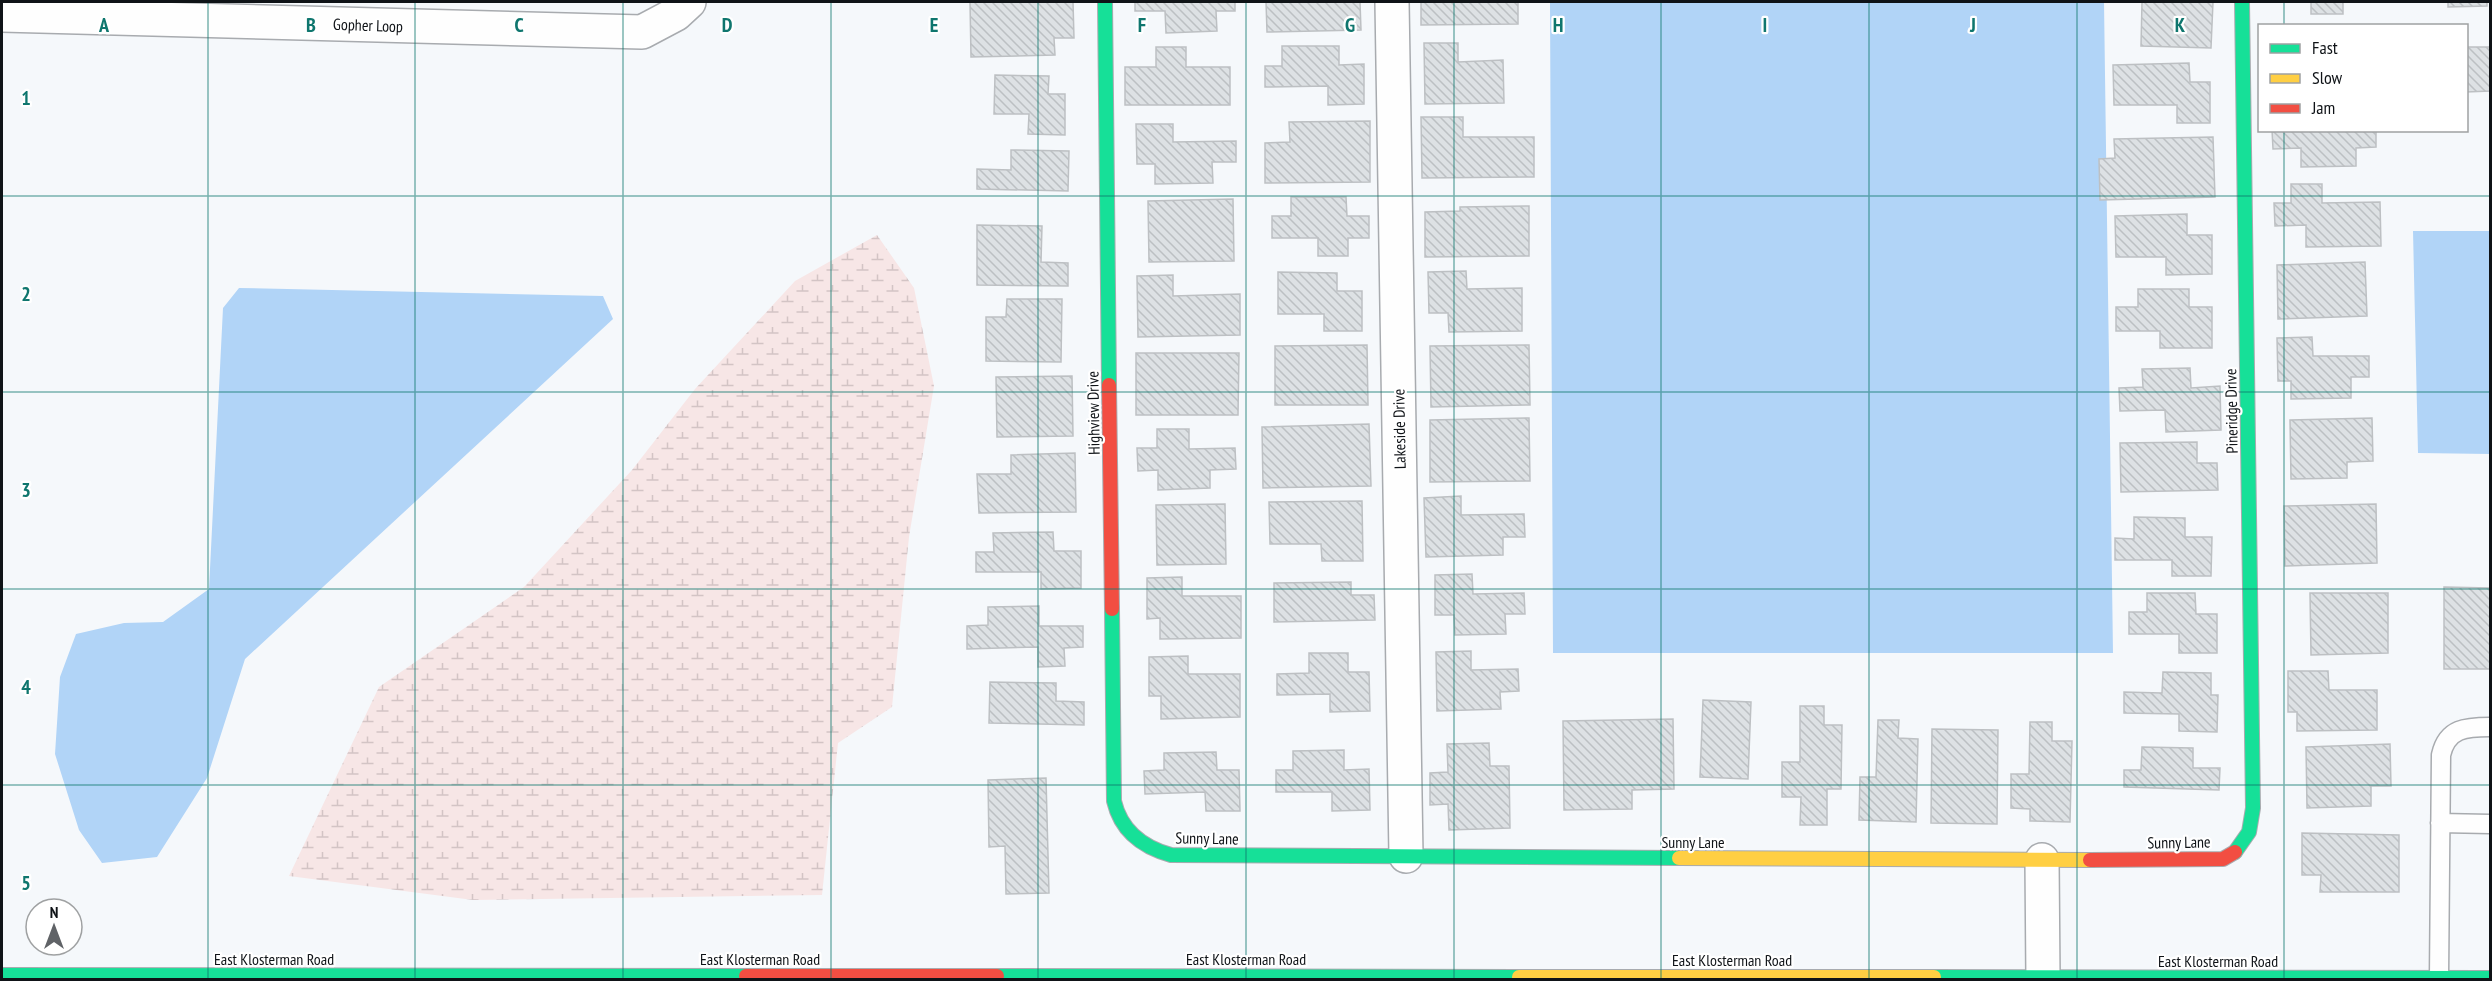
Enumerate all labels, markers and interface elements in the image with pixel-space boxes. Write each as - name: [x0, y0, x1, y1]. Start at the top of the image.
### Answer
- text: A: [98, 12, 110, 38]
- text: B: [306, 12, 316, 38]
- text: C: [514, 12, 524, 38]
- text: D: [722, 12, 733, 38]
- text: E: [930, 12, 938, 38]
- text: F: [1138, 12, 1146, 38]
- text: G: [1345, 12, 1355, 38]
- text: H: [1553, 12, 1563, 38]
- text: I: [1763, 12, 1767, 38]
- text: J: [1969, 12, 1976, 38]
- text: K: [2175, 12, 2186, 38]
- street label: Gopher Loop: [333, 14, 403, 36]
- legend: [2258, 24, 2468, 132]
- text: Fast: [2312, 36, 2338, 59]
- text: Slow: [2312, 66, 2343, 89]
- text: 1: [21, 85, 31, 111]
- text: Jam: [2311, 96, 2335, 119]
- text: 2: [21, 281, 31, 307]
- street label: Pineridge Drive: [2220, 368, 2242, 454]
- street label: Highview Drive: [1082, 371, 1104, 455]
- street label: Lakeside Drive: [1388, 389, 1410, 469]
- text: 3: [21, 477, 31, 503]
- text: 4: [21, 674, 31, 700]
- street label: Sunny Lane: [1175, 827, 1239, 849]
- street label: Sunny Lane: [2147, 831, 2211, 853]
- street label: Sunny Lane: [1661, 832, 1725, 852]
- text: 5: [21, 870, 31, 896]
- north arrow: [24, 897, 84, 957]
- text: N: [50, 902, 58, 922]
- street label: East Klosterman Road: [214, 949, 334, 969]
- street label: East Klosterman Road: [700, 949, 820, 969]
- street label: East Klosterman Road: [1186, 949, 1306, 969]
- street label: East Klosterman Road: [1672, 950, 1792, 970]
- street label: East Klosterman Road: [2158, 951, 2278, 971]

